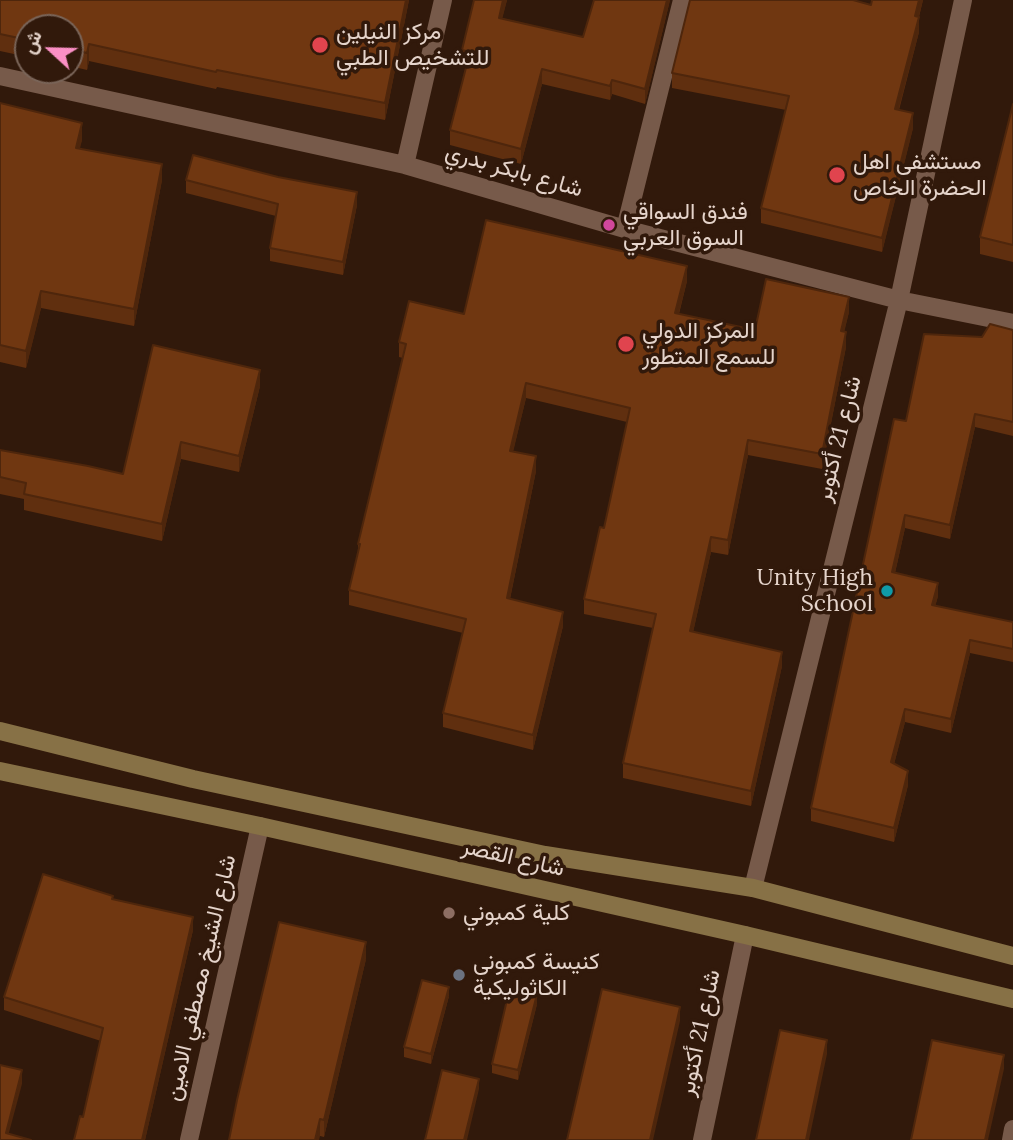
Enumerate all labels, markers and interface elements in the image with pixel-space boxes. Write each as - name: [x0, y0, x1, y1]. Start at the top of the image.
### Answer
- north arrow: [14, 14, 84, 84]
- place label: مركز النيلين للتشخيص الطبي: [336, 18, 489, 72]
- text: ش: [16, 27, 47, 57]
- marker: مركز النيلين للتشخيص الطبي: [310, 35, 330, 55]
- street label: شارع بابكر بدري: [442, 138, 586, 204]
- place label: مستشفى اهل الحضرة الخاص: [853, 148, 987, 202]
- marker: مستشفى اهل الحضرة الخاص: [827, 165, 847, 185]
- place label: فندق السواقي السوق العربي: [623, 198, 748, 252]
- marker: فندق السواقي السوق العربي: [601, 217, 617, 233]
- place label: المركز الدولي للسمع المتطور: [642, 317, 775, 371]
- marker: المركز الدولي للسمع المتطور: [616, 334, 636, 354]
- street label: شارع 21 أكتوبر: [810, 373, 868, 505]
- place label: Unity High School: [756, 564, 873, 618]
- marker: Unity High School: [879, 583, 895, 599]
- street label: شارع القصر: [459, 833, 567, 883]
- street label: شارع الشيخ مصطفي الامين: [159, 852, 243, 1104]
- place label: كلية كمبوني: [463, 899, 570, 927]
- marker: كلية كمبوني: [441, 905, 457, 921]
- place label: كنيسة كمبوني الكاثوليكية: [473, 948, 600, 1002]
- marker: كنيسة كمبوني الكاثوليكية: [451, 967, 467, 983]
- street label: شارع 21 أكتوبر: [673, 967, 727, 1099]

